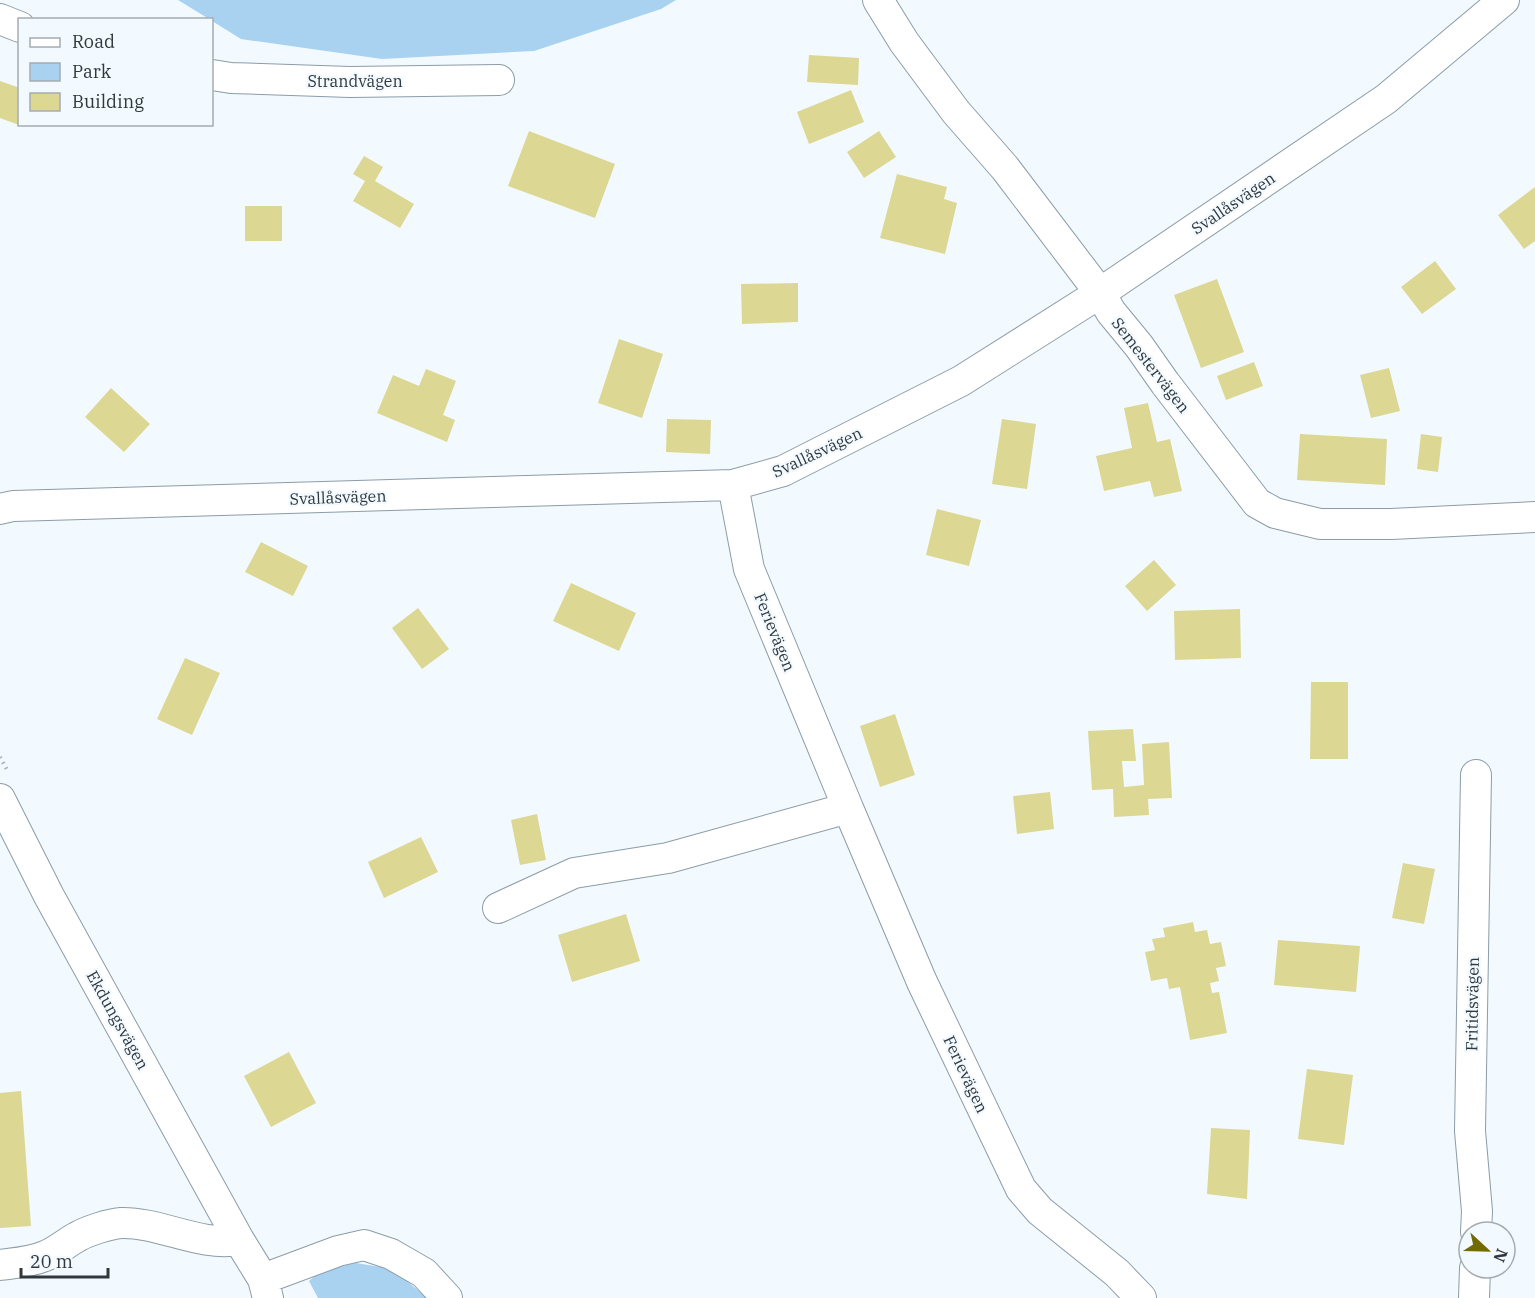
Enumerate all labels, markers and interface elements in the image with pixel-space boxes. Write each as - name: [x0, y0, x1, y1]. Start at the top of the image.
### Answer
- legend: [18, 18, 213, 126]
- text: Road: [72, 30, 115, 53]
- text: Park: [72, 60, 112, 83]
- street label: Strandvägen: [307, 71, 403, 91]
- text: Building: [72, 90, 144, 113]
- street label: Svallåsvägen: [1187, 168, 1279, 238]
- street label: Semestervägen: [1108, 313, 1194, 417]
- street label: Svallåsvägen: [769, 422, 865, 482]
- street label: Svallåsvägen: [289, 485, 387, 509]
- street label: Ferievägen: [750, 590, 800, 674]
- street label: Fritidsvägen: [1461, 957, 1483, 1051]
- street label: Ekdungsvägen: [83, 967, 153, 1073]
- street label: Ferievägen: [939, 1032, 993, 1116]
- north arrow: [1457, 1220, 1517, 1280]
- scale bar: [21, 1241, 108, 1279]
- text: N: [1489, 1246, 1513, 1265]
- text: 20 m: [30, 1250, 73, 1273]

